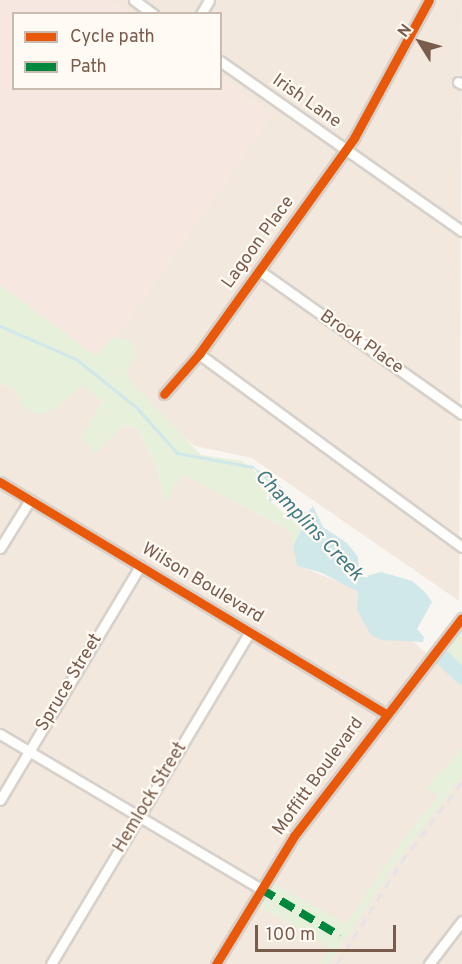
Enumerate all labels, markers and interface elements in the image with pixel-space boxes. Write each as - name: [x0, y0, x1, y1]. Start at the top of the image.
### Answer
- legend: [12, 12, 222, 90]
- north arrow: [390, 12, 450, 72]
- text: N: [394, 21, 417, 42]
- text: Cycle path: [70, 26, 155, 49]
- text: Path: [70, 56, 107, 79]
- street label: Irish Lane: [267, 70, 345, 134]
- street label: Lagoon Place: [218, 193, 300, 293]
- street label: Brook Place: [315, 306, 407, 380]
- water label: Champlins Creek: [249, 465, 367, 587]
- street label: Wilson Boulevard: [137, 539, 267, 629]
- street label: Spruce Street: [32, 630, 108, 736]
- street label: Moffitt Boulevard: [269, 714, 369, 840]
- street label: Hemlock Street: [110, 739, 192, 857]
- scale bar: [258, 913, 399, 951]
- text: 100 m: [266, 924, 315, 947]

